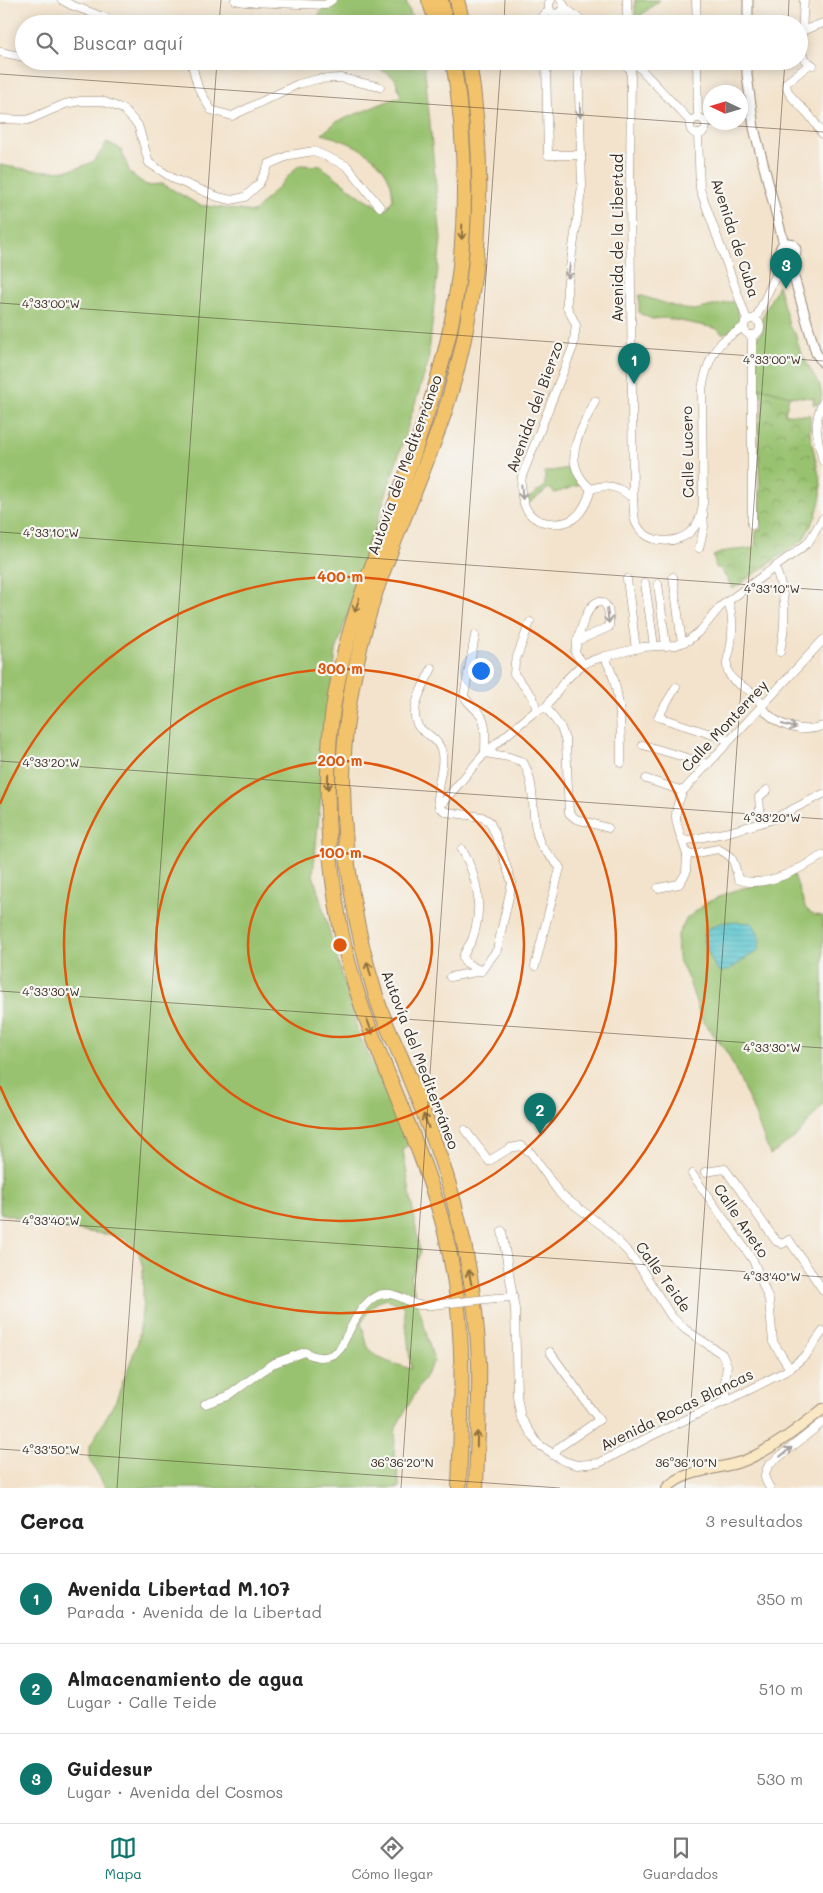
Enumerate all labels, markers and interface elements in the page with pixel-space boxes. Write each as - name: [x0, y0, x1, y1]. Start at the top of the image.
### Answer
- search box: [15, 15, 808, 70]
- icon: search: [33, 29, 61, 57]
- text: Buscar aquí: [73, 30, 183, 55]
- north arrow: [703, 85, 748, 130]
- one-way arrow: [575, 102, 584, 118]
- street label: Avenida de la Libertad: [607, 154, 627, 322]
- street label: Avenida de Cuba: [707, 176, 765, 300]
- one-way arrow: [458, 224, 467, 240]
- pin: 3: [770, 248, 802, 289]
- one-way arrow: [564, 263, 574, 279]
- text: 4°33'00"W: [22, 295, 80, 311]
- street label: Avenida del Bierzo: [501, 338, 567, 475]
- pin: 1: [618, 343, 650, 384]
- text: 4°33'00"W: [743, 351, 801, 367]
- street label: Autovía del Mediterráneo: [362, 372, 446, 558]
- street label: Calle Lucero: [676, 406, 698, 498]
- one-way arrow: [517, 484, 527, 500]
- text: 4°33'10"W: [23, 524, 79, 540]
- text: 400 m: [317, 566, 363, 586]
- text: 4°33'10"W: [744, 580, 800, 596]
- one-way arrow: [352, 597, 361, 613]
- one-way arrow: [603, 607, 613, 623]
- text: 300 m: [317, 658, 363, 678]
- your location: [468, 658, 494, 684]
- street label: Calle Monterrey: [676, 675, 772, 776]
- one-way arrow: [781, 722, 797, 732]
- text: 200 m: [318, 750, 363, 770]
- text: 4°33'20"W: [22, 754, 80, 770]
- one-way arrow: [323, 774, 332, 790]
- text: 4°33'20"W: [743, 809, 801, 825]
- text: 100 m: [318, 842, 362, 862]
- centre of rings: [331, 936, 349, 954]
- one-way arrow: [363, 962, 373, 978]
- street label: Autovía del Mediterráneo: [377, 967, 464, 1152]
- text: 4°33'30"W: [22, 983, 80, 999]
- one-way arrow: [366, 1019, 375, 1034]
- text: 4°33'30"W: [743, 1039, 801, 1055]
- pin: 2: [524, 1093, 556, 1134]
- one-way arrow: [421, 1114, 430, 1129]
- street label: Calle Aneto: [710, 1180, 774, 1261]
- text: 4°33'40"W: [22, 1212, 80, 1228]
- street label: Calle Teide: [631, 1237, 696, 1316]
- text: 4°33'40"W: [743, 1268, 801, 1284]
- one-way arrow: [465, 1270, 475, 1286]
- street label: Avenida Rocas Blancas: [597, 1363, 756, 1455]
- one-way arrow: [472, 1432, 482, 1448]
- text: 4°33'50"W: [22, 1441, 80, 1457]
- one-way arrow: [779, 1446, 792, 1457]
- text: 36°36'20"N: [370, 1454, 434, 1470]
- text: 36°36'10"N: [655, 1454, 717, 1470]
- text: Cerca: [20, 1507, 85, 1534]
- text: 3 resultados: [706, 1510, 803, 1531]
- text: Avenida Libertad M.107: [67, 1576, 290, 1601]
- text: 1: [32, 1588, 40, 1609]
- text: 350 m: [757, 1588, 803, 1609]
- text: Parada · Avenida de la Libertad: [67, 1601, 322, 1622]
- text: Almacenamiento de agua: [67, 1666, 304, 1691]
- text: 2: [32, 1678, 40, 1699]
- text: 510 m: [759, 1678, 803, 1699]
- text: Lugar · Calle Teide: [67, 1691, 217, 1712]
- text: Guidesur: [67, 1756, 153, 1781]
- text: 3: [31, 1768, 41, 1789]
- text: 530 m: [757, 1768, 803, 1789]
- text: Lugar · Avenida del Cosmos: [67, 1781, 283, 1802]
- tab: Mapa: [105, 1834, 142, 1883]
- tab: Cómo llegar: [352, 1834, 433, 1883]
- tab: Guardados: [643, 1834, 718, 1883]

